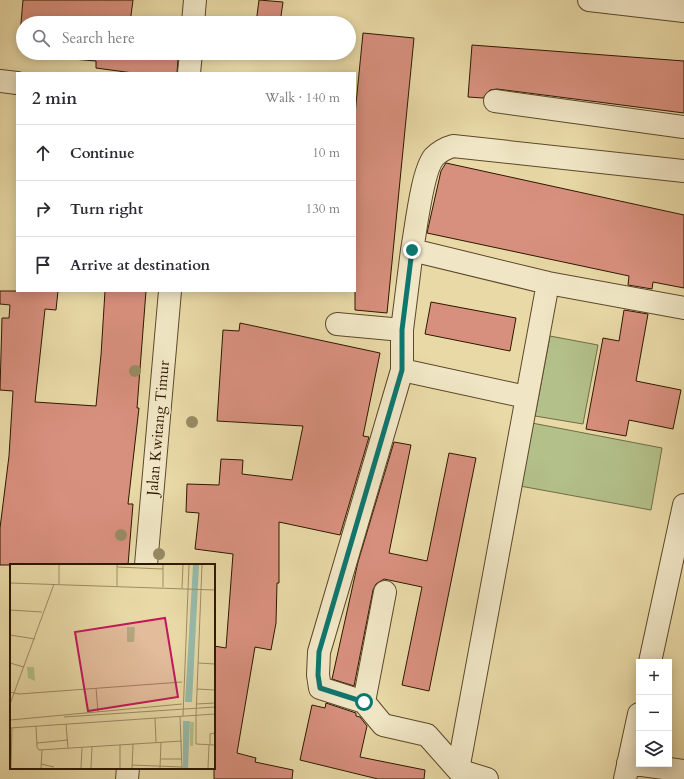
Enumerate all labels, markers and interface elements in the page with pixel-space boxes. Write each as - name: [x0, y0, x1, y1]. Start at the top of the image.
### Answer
- search box: [16, 16, 356, 60]
- icon: search: [30, 27, 52, 49]
- text: Search here: [62, 28, 135, 48]
- text: 2 min: [32, 87, 77, 110]
- text: Walk · 140 m: [265, 89, 340, 107]
- icon: ahead: [32, 142, 54, 164]
- text: Continue: [70, 143, 135, 163]
- text: 10 m: [312, 144, 340, 162]
- icon: right: [32, 198, 54, 220]
- text: Turn right: [70, 199, 143, 219]
- text: 130 m: [306, 200, 340, 218]
- route end: [403, 241, 421, 259]
- icon: arrive: [32, 254, 54, 276]
- text: Arrive at destination: [70, 255, 210, 275]
- street label: Jalan Kwitang Timur: [142, 359, 174, 498]
- inset map: [10, 564, 215, 769]
- map controls: [636, 659, 672, 767]
- button: +: [636, 659, 672, 695]
- route start: [355, 693, 373, 711]
- button: −: [636, 695, 672, 731]
- button: layers: [636, 731, 672, 767]

